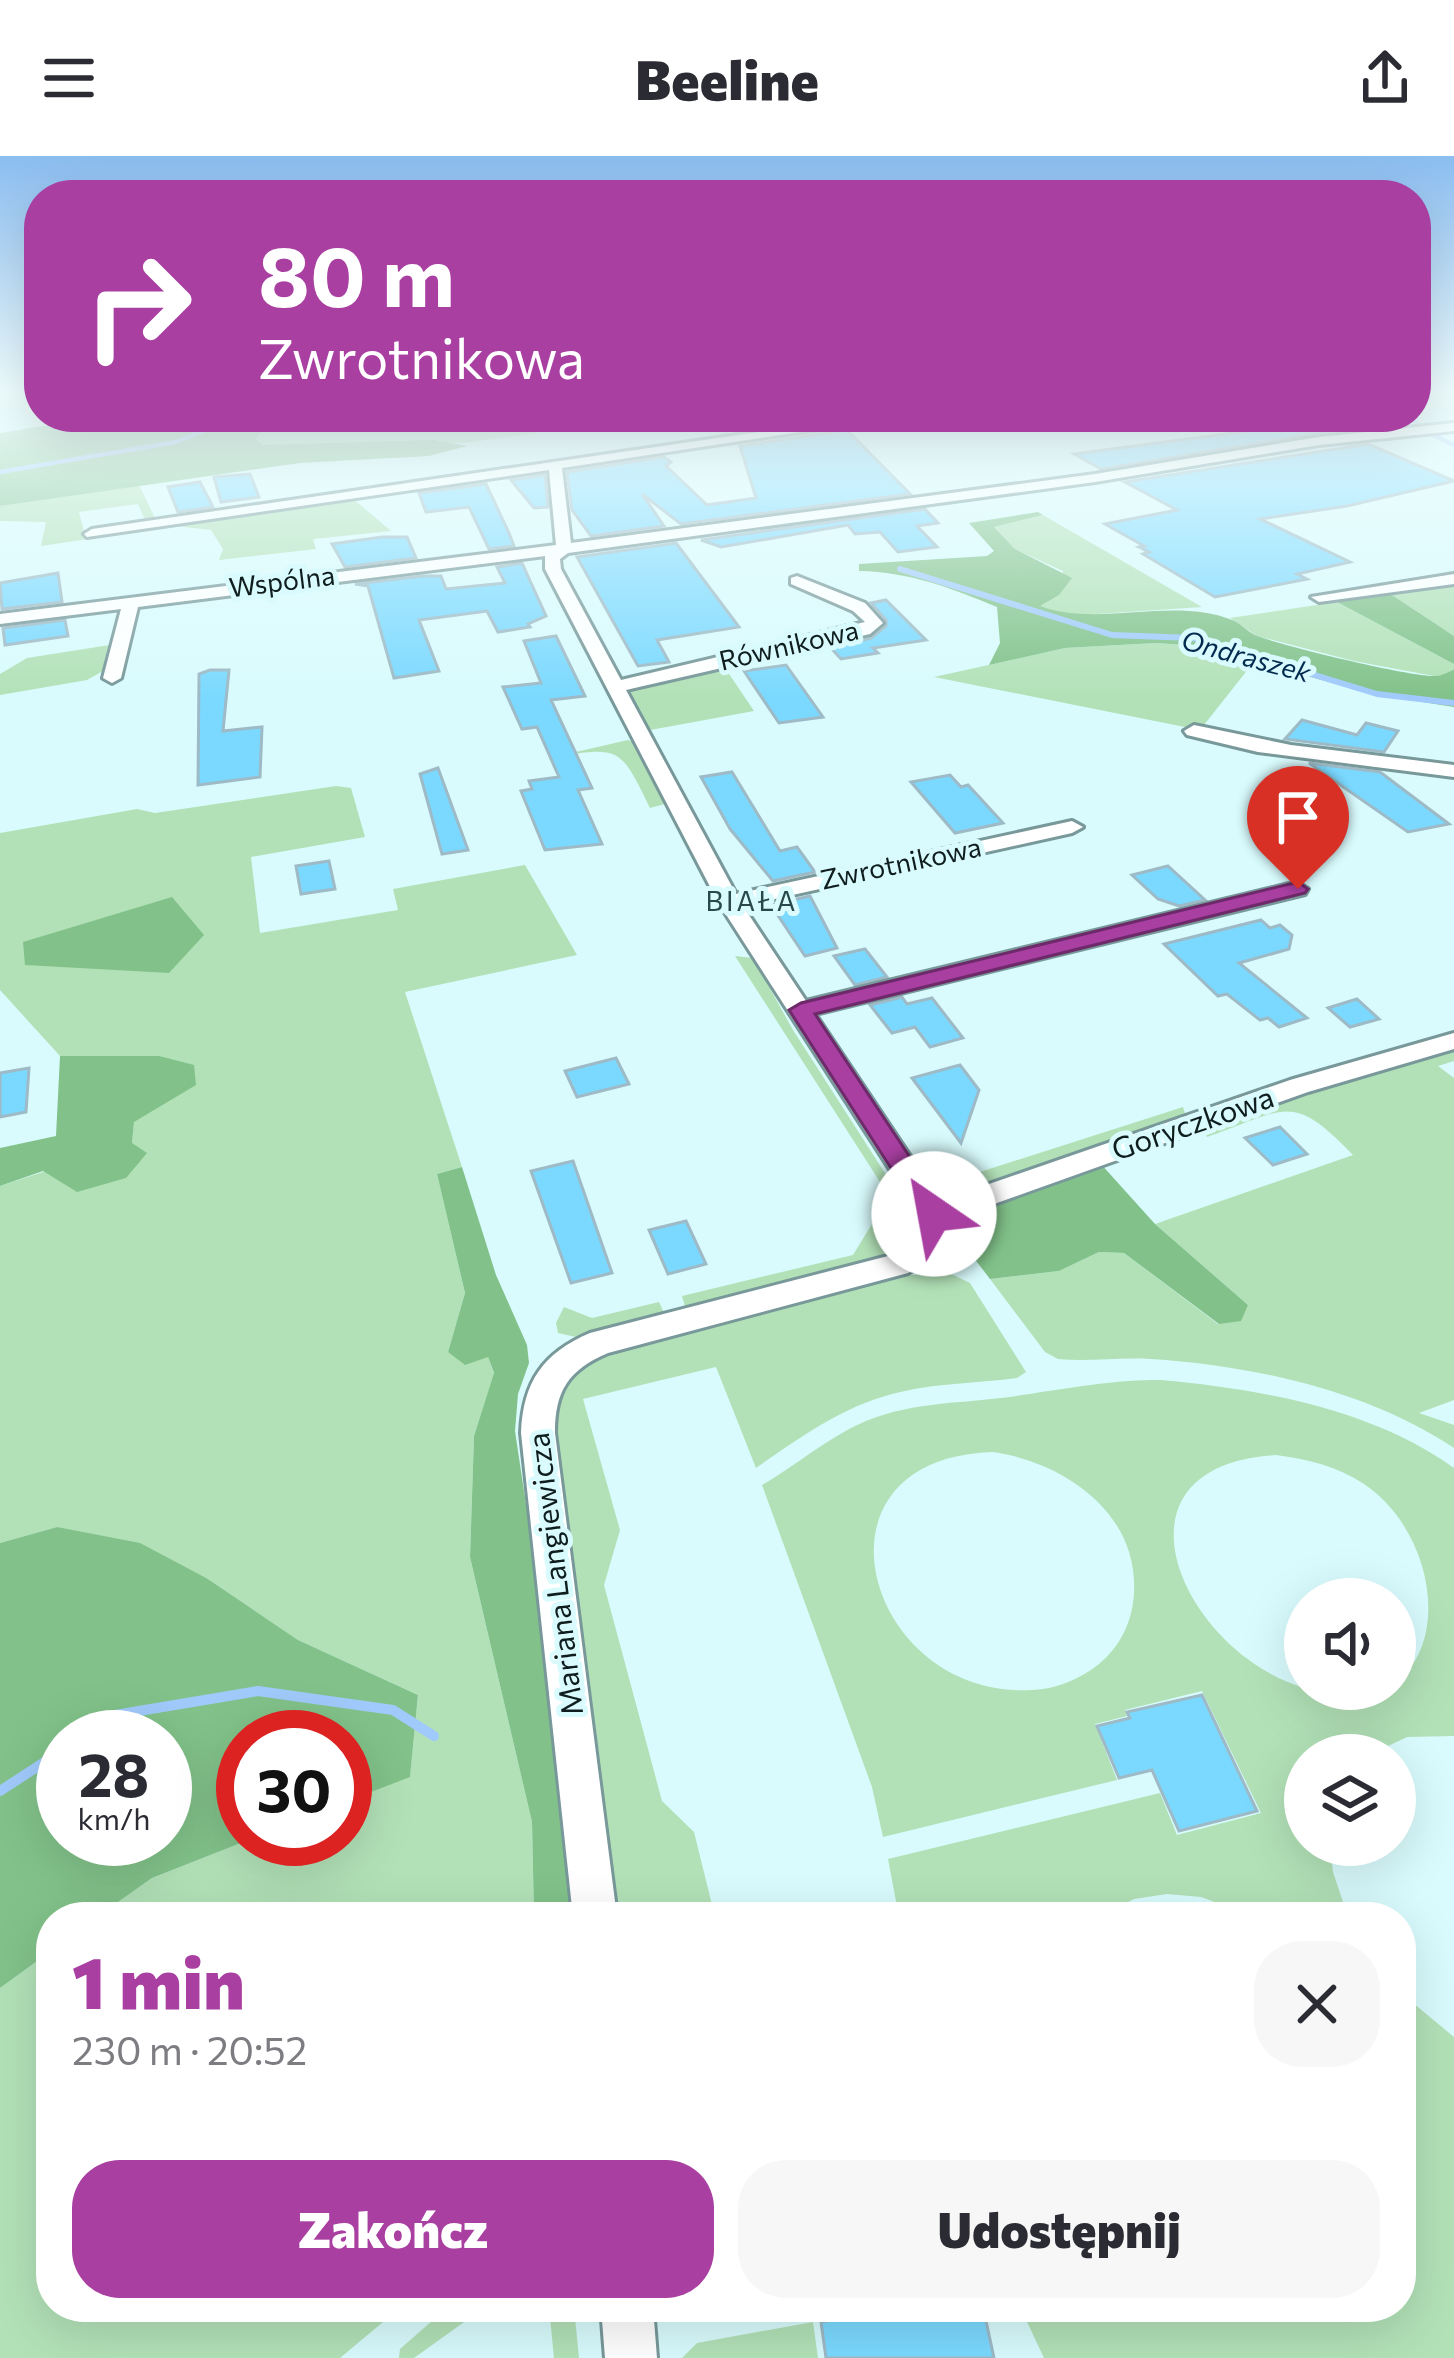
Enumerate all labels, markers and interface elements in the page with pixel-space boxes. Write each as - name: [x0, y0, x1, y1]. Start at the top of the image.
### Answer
- icon: menu: [36, 45, 102, 111]
- text: Beeline: [635, 45, 819, 111]
- icon: share: [1352, 45, 1418, 111]
- text: 80 m: [258, 222, 455, 324]
- icon: right: [60, 228, 216, 384]
- text: Zwrotnikowa: [258, 324, 585, 390]
- street label: Wspólna: [227, 558, 337, 603]
- street label: Równikowa: [716, 612, 862, 677]
- water label: Ondraszek: [1178, 622, 1316, 689]
- pin: [1247, 766, 1349, 889]
- icon: arrive: [1265, 784, 1331, 850]
- street label: Zwrotnikowa: [817, 829, 984, 896]
- district label: BIAŁA: [706, 884, 798, 917]
- street label: Goryczkowa: [1106, 1077, 1278, 1167]
- position arrow: [871, 1151, 997, 1277]
- street label: Mariana Langiewicza: [518, 1431, 589, 1718]
- map controls: [1284, 1578, 1416, 1866]
- button: sound: [1284, 1578, 1416, 1710]
- speed limit sign: 30: [216, 1710, 372, 1866]
- button: layers: [1284, 1734, 1416, 1866]
- text: 28: [79, 1736, 149, 1809]
- text: km/h: [78, 1799, 150, 1836]
- text: 1 min: [72, 1936, 245, 2024]
- button: close: [1254, 1941, 1380, 2067]
- text: 230 m · 20:52: [72, 2025, 307, 2073]
- button: Zakończ: [72, 2160, 714, 2298]
- button: Udostępnij: [738, 2160, 1380, 2298]

